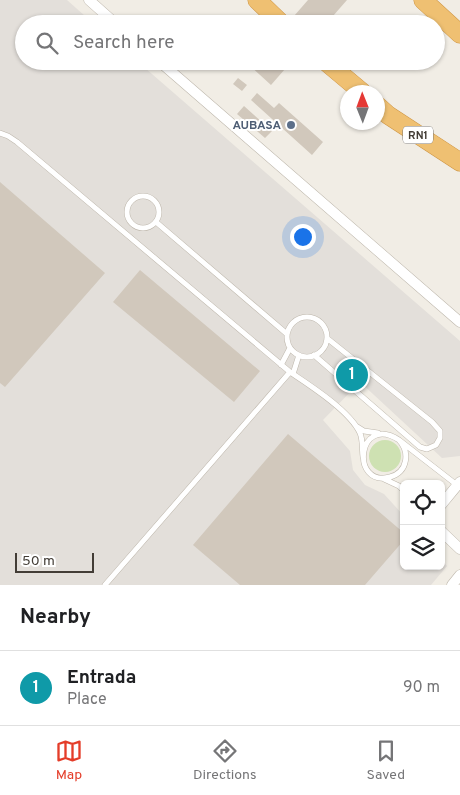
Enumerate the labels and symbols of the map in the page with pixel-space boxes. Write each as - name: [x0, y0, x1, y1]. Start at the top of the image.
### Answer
- north arrow: [340, 85, 385, 130]
- place label: AUBASA: [232, 118, 281, 134]
- marker: AUBASA: [285, 119, 297, 131]
- road number: RN1: [403, 126, 433, 144]
- your location: [290, 224, 316, 250]
- pin: 1: [336, 356, 368, 394]
- scale bar: [15, 550, 94, 573]

